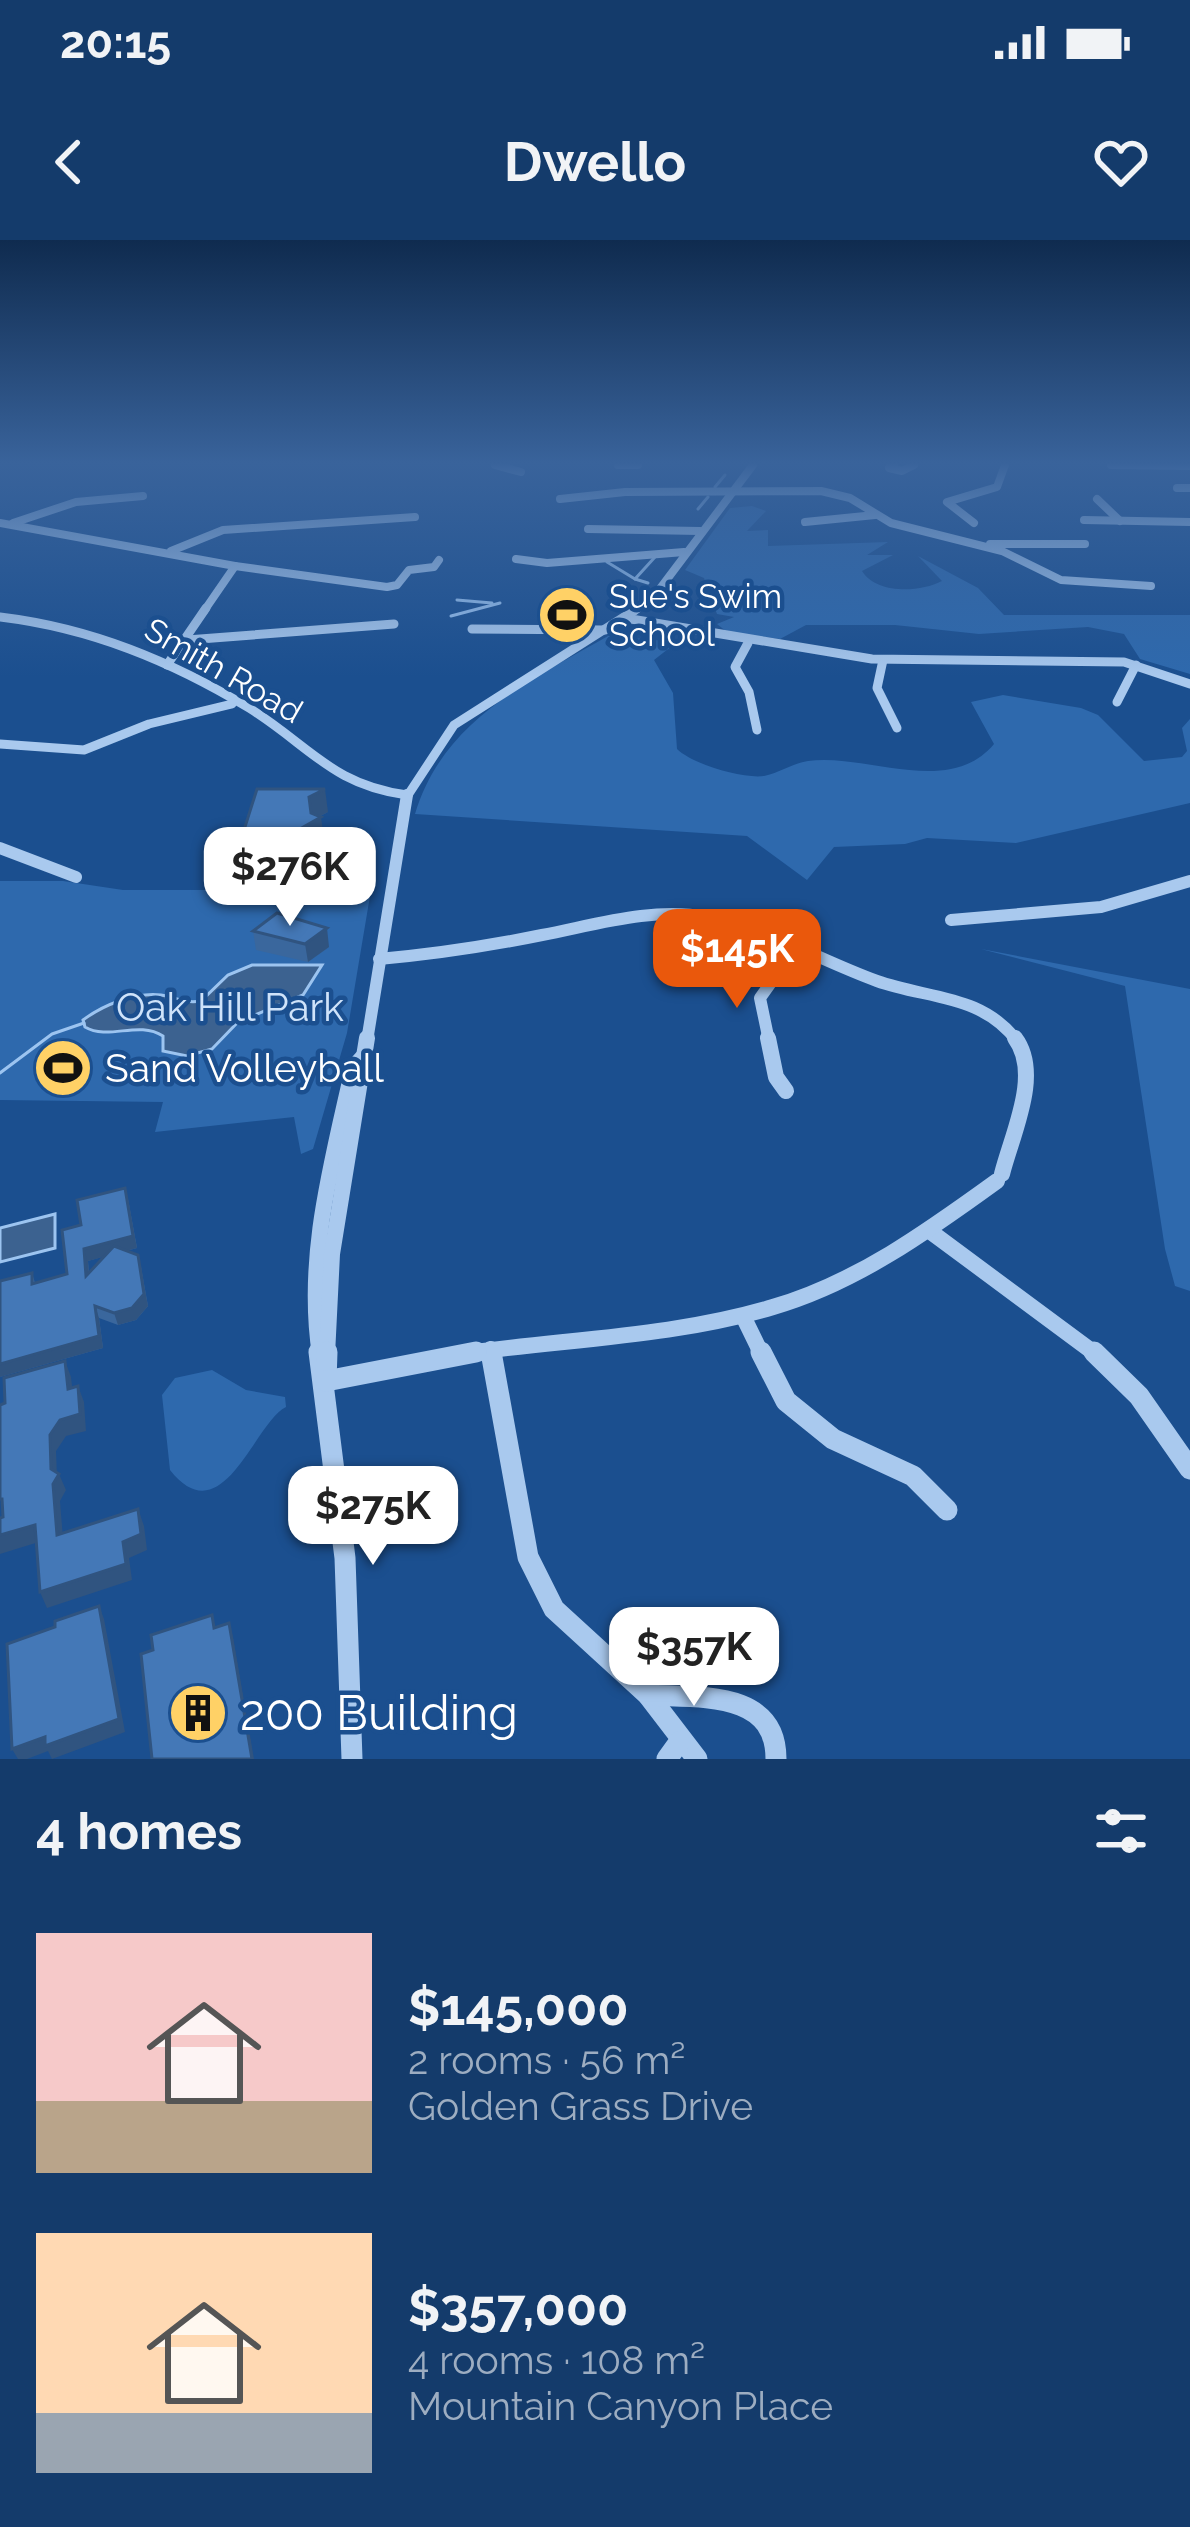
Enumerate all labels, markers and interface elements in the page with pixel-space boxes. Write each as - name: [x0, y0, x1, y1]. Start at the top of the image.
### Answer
- text: 20:15: [60, 16, 171, 69]
- icon: back: [36, 129, 102, 195]
- icon: heart: [1088, 129, 1154, 195]
- text: Dwello: [504, 130, 686, 194]
- place label: Sue's Swim School: [609, 577, 782, 654]
- sports icon: Sue's Swim School: [536, 584, 598, 646]
- street label: Smith Road: [138, 610, 309, 731]
- pin: $276K: [206, 827, 374, 929]
- text: $276K: [231, 843, 349, 889]
- pin: $145K: [653, 909, 821, 1011]
- text: $145K: [680, 925, 794, 971]
- park label: Oak Hill Park: [116, 984, 344, 1030]
- sports icon: Sand Volleyball: [32, 1037, 94, 1099]
- place label: Sand Volleyball: [105, 1045, 384, 1091]
- pin: $275K: [289, 1466, 457, 1568]
- text: $275K: [315, 1482, 431, 1528]
- pin: $357K: [610, 1607, 778, 1709]
- text: $357K: [636, 1623, 752, 1669]
- building icon: 200 Building: [167, 1682, 229, 1744]
- place label: 200 Building: [240, 1685, 518, 1741]
- icon: filters: [1088, 1798, 1154, 1864]
- text: 4 homes: [36, 1801, 242, 1861]
- text: $145,000: [408, 1977, 629, 2037]
- icon: home: [132, 1981, 276, 2125]
- text: 2 rooms · 56 m²: [408, 2037, 685, 2083]
- text: Golden Grass Drive: [408, 2083, 753, 2129]
- text: $357,000: [408, 2277, 628, 2337]
- icon: home: [132, 2281, 276, 2425]
- text: 4 rooms · 108 m²: [408, 2337, 705, 2383]
- text: Mountain Canyon Place: [408, 2383, 833, 2429]

